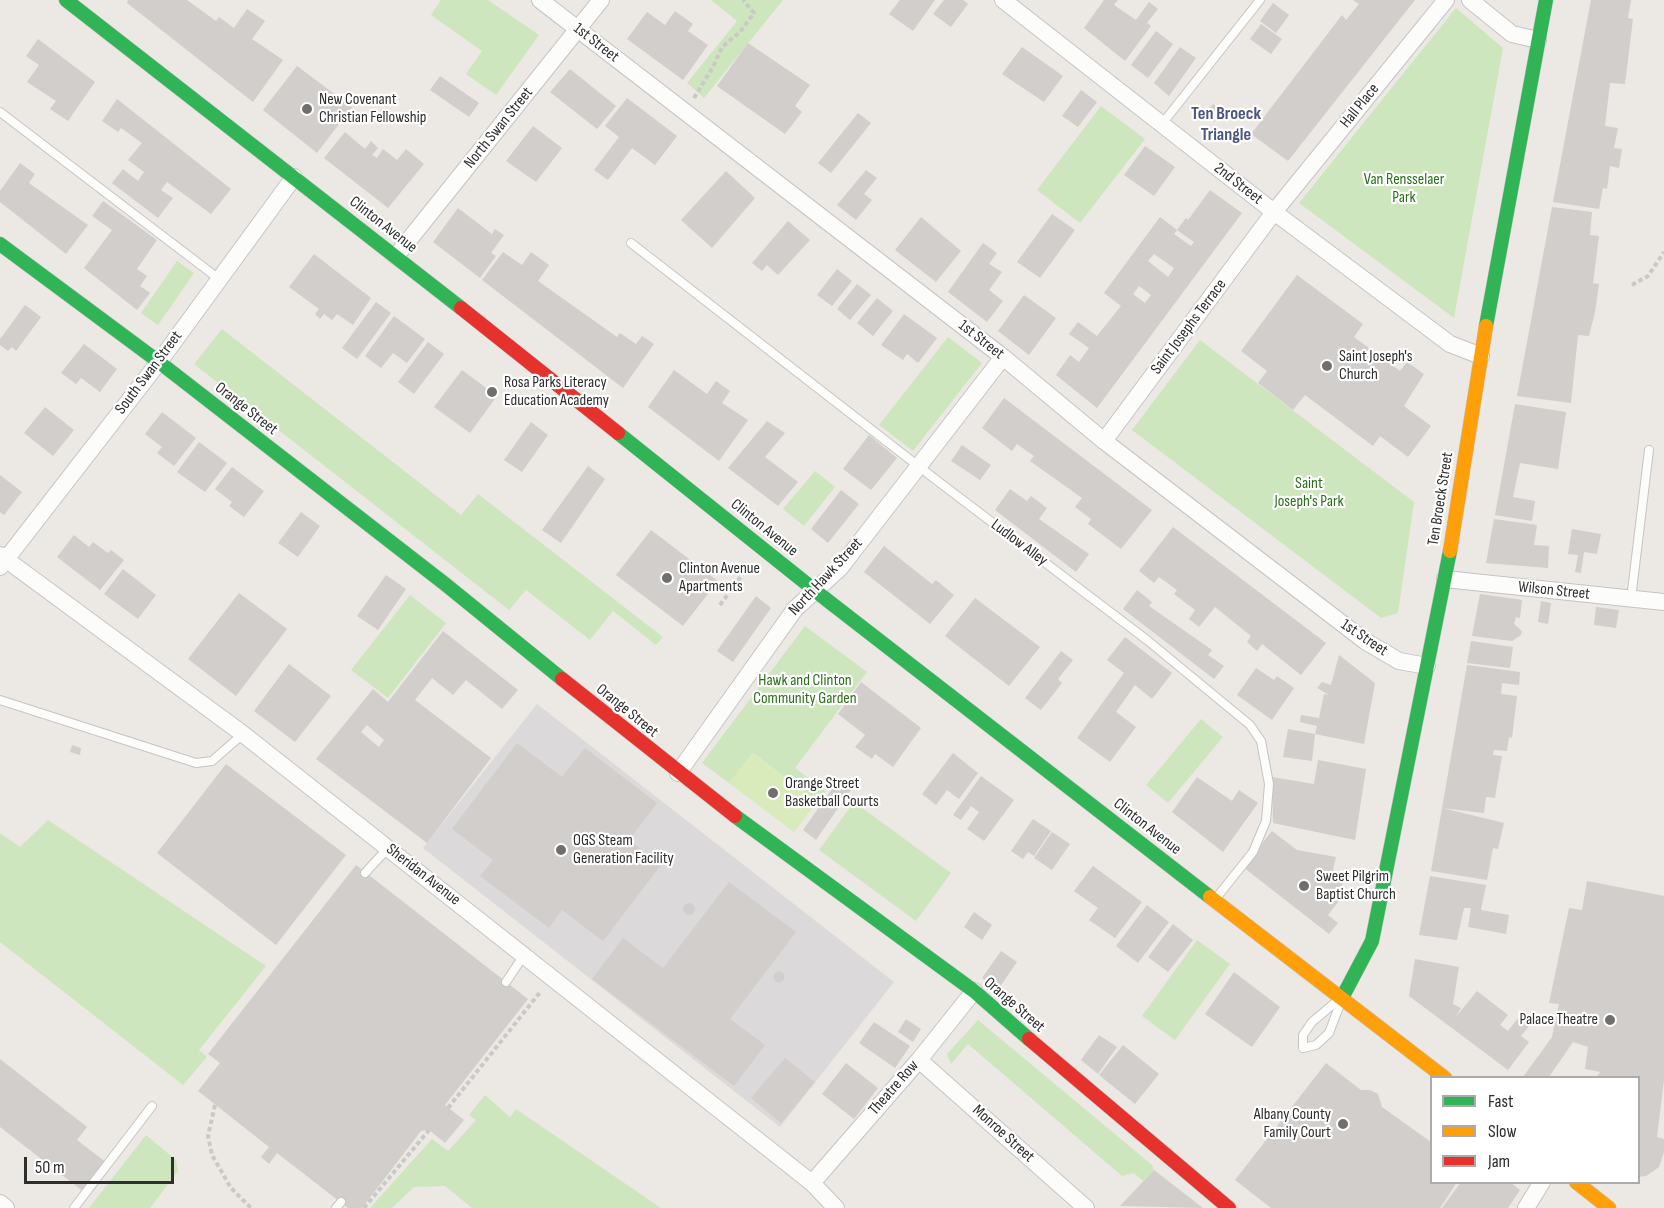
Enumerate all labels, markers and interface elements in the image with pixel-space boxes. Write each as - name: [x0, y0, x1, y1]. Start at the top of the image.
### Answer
- street label: 1st Street: [569, 19, 623, 67]
- street label: Hall Place: [1336, 80, 1384, 132]
- street label: North Swan Street: [460, 84, 538, 172]
- place label: New Covenant Christian Fellowship: [319, 90, 426, 128]
- marker: New Covenant Christian Fellowship: [300, 102, 314, 116]
- district label: Ten Broeck Triangle: [1191, 103, 1261, 146]
- street label: 2nd Street: [1210, 159, 1266, 209]
- park label: Van Rensselaer Park: [1364, 170, 1444, 208]
- street label: Clinton Avenue: [345, 193, 421, 257]
- street label: Saint Josephs Terrace: [1147, 276, 1231, 378]
- street label: 1st Street: [954, 316, 1008, 364]
- street label: South Swan Street: [111, 328, 187, 418]
- place label: Saint Joseph's Church: [1339, 347, 1413, 385]
- marker: Saint Joseph's Church: [1320, 359, 1334, 373]
- place label: Rosa Parks Literacy Education Academy: [504, 373, 609, 411]
- street label: Orange Street: [211, 379, 281, 439]
- marker: Rosa Parks Literacy Education Academy: [485, 385, 499, 399]
- street label: Ten Broeck Street: [1424, 451, 1458, 547]
- park label: Saint Joseph's Park: [1274, 474, 1344, 512]
- street label: Clinton Avenue: [727, 495, 801, 561]
- street label: Ludlow Alley: [987, 516, 1051, 570]
- street label: North Hawk Street: [785, 534, 867, 620]
- place label: Clinton Avenue Apartments: [679, 559, 760, 597]
- marker: Clinton Avenue Apartments: [660, 571, 674, 585]
- street label: Wilson Street: [1517, 578, 1591, 604]
- street label: 1st Street: [1337, 615, 1391, 661]
- park label: Hawk and Clinton Community Garden: [753, 671, 857, 709]
- street label: Orange Street: [592, 680, 662, 742]
- place label: Orange Street Basketball Courts: [785, 774, 879, 812]
- marker: Orange Street Basketball Courts: [766, 786, 780, 800]
- street label: Clinton Avenue: [1109, 795, 1185, 859]
- place label: OGS Steam Generation Facility: [573, 831, 674, 869]
- street label: Sheridan Avenue: [382, 840, 464, 910]
- marker: OGS Steam Generation Facility: [554, 843, 568, 857]
- place label: Sweet Pilgrim Baptist Church: [1316, 867, 1396, 905]
- marker: Sweet Pilgrim Baptist Church: [1297, 879, 1311, 893]
- street label: Orange Street: [980, 973, 1048, 1037]
- place label: Palace Theatre: [1519, 1010, 1598, 1030]
- marker: Palace Theatre: [1603, 1013, 1617, 1027]
- street label: Theatre Row: [865, 1057, 923, 1119]
- legend: [1430, 1076, 1640, 1184]
- text: Fast: [1488, 1091, 1513, 1112]
- street label: Monroe Street: [968, 1101, 1038, 1167]
- place label: Albany County Family Court: [1254, 1105, 1331, 1143]
- marker: Albany County Family Court: [1336, 1117, 1350, 1131]
- text: Slow: [1488, 1121, 1517, 1142]
- scale bar: [27, 1145, 177, 1183]
- text: Jam: [1488, 1151, 1510, 1172]
- text: 50 m: [35, 1157, 65, 1178]

